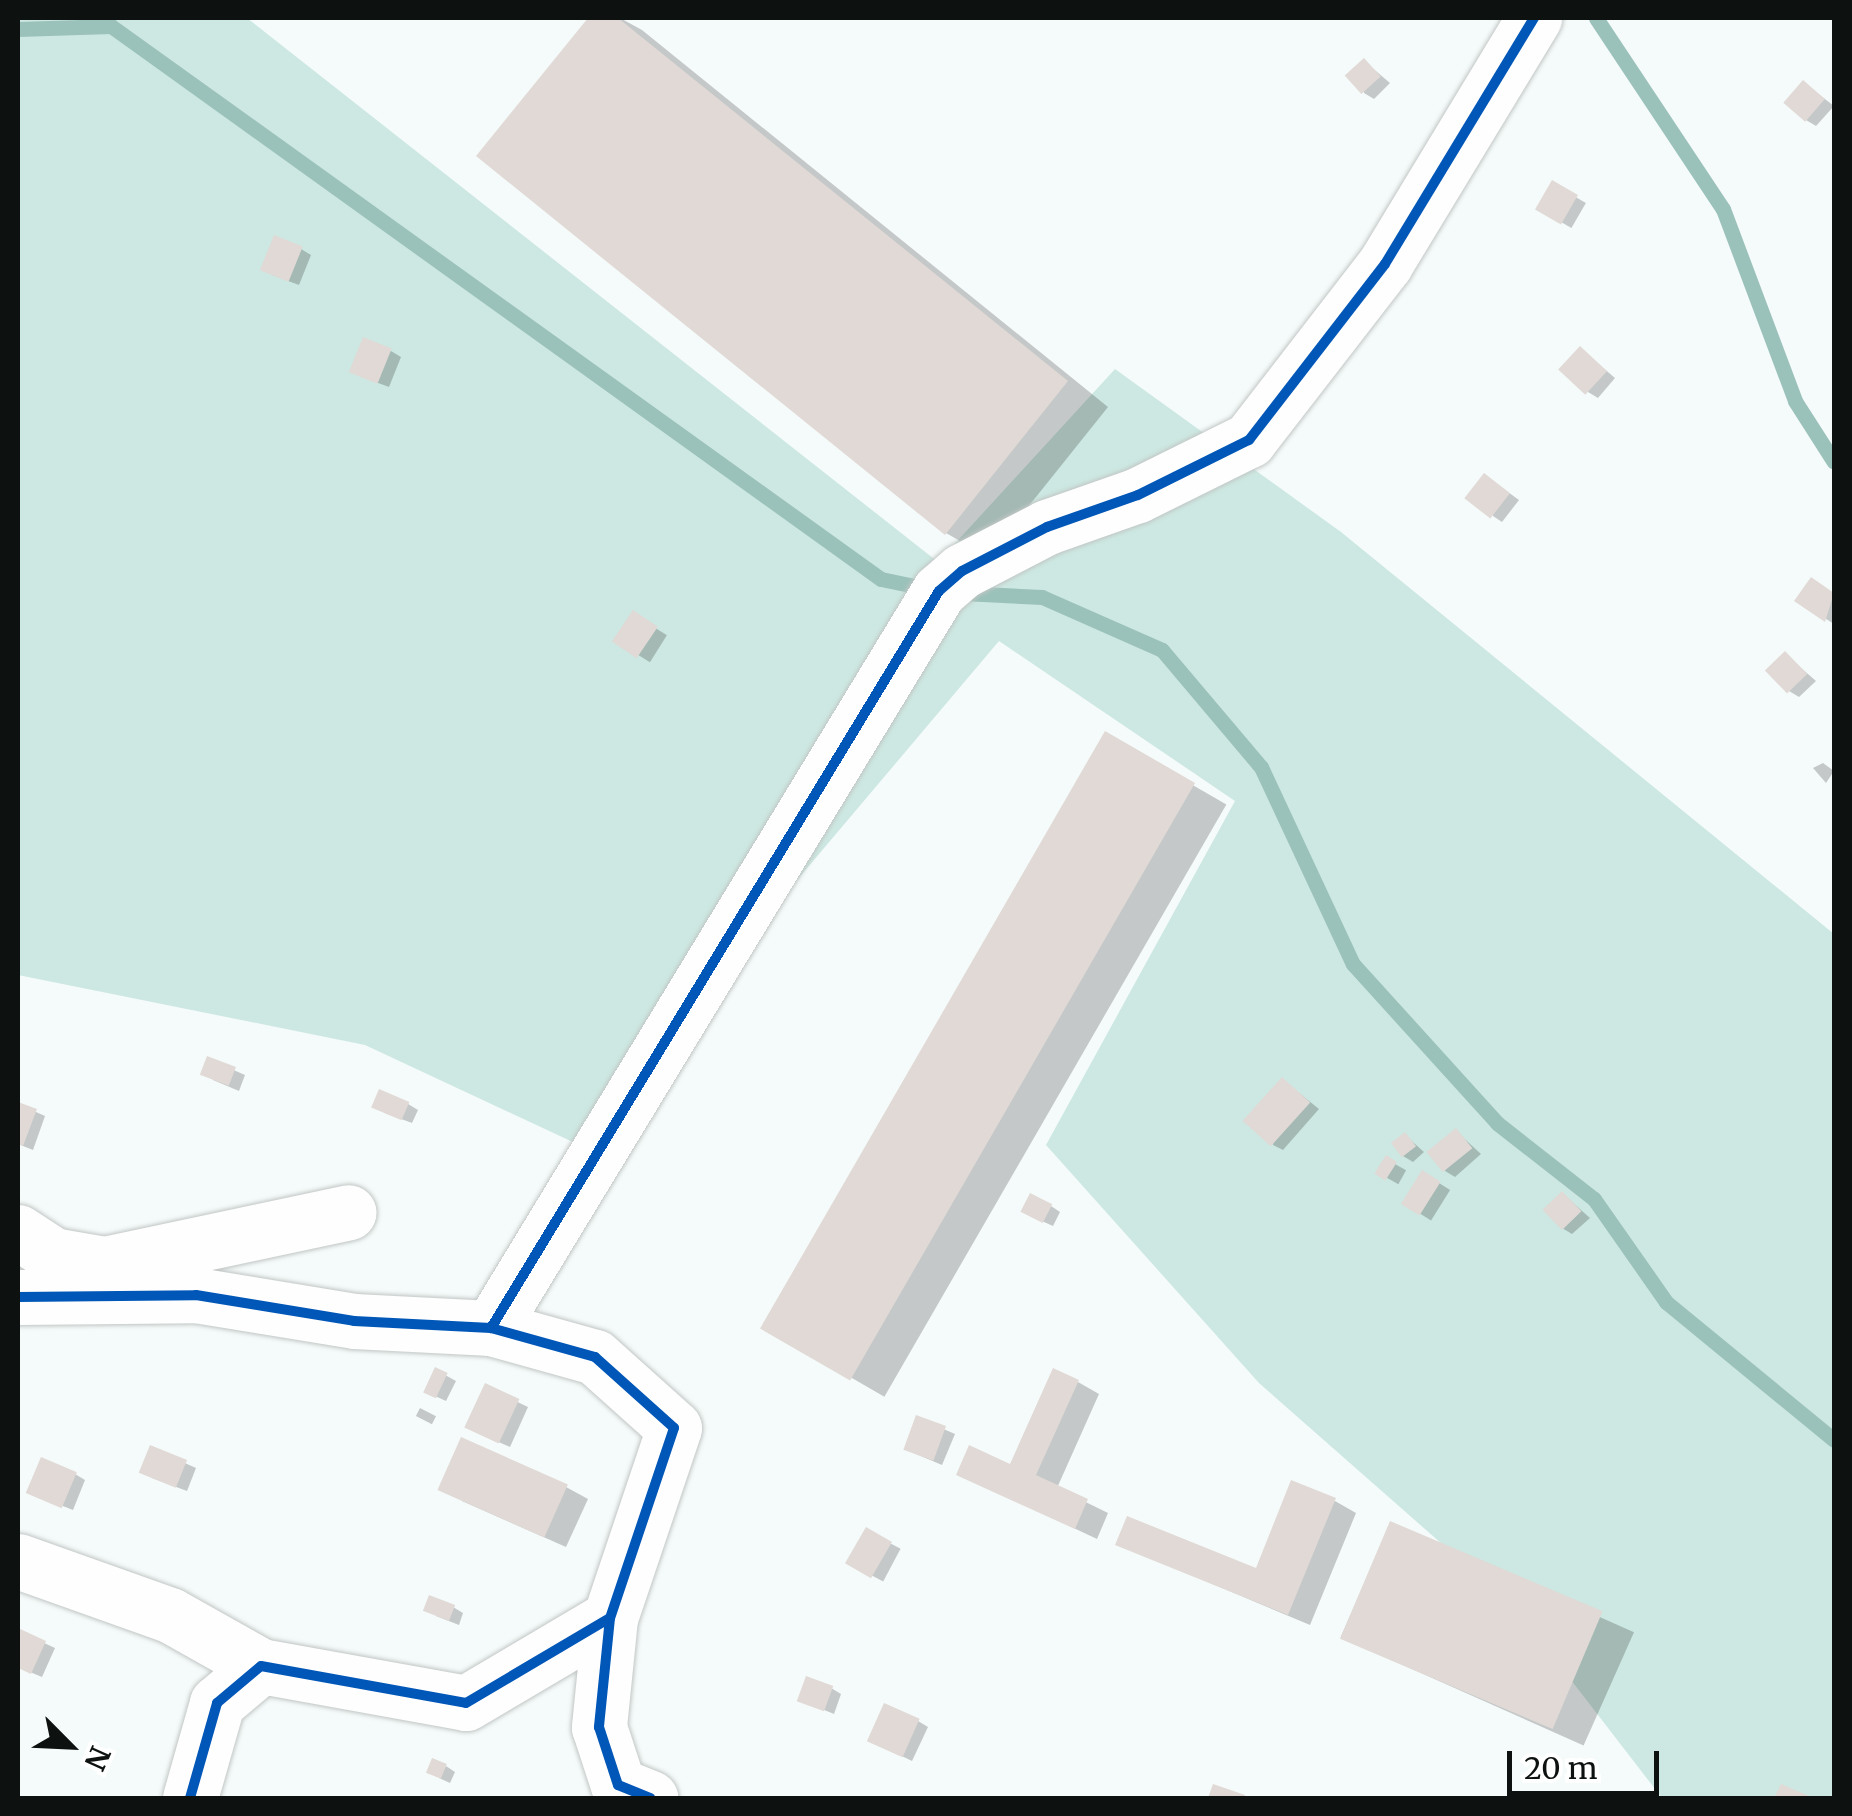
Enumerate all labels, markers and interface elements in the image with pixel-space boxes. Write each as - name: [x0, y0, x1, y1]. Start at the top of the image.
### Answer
- north arrow: [20, 1696, 120, 1796]
- scale bar: [1512, 1731, 1664, 1793]
- text: N: [76, 1741, 118, 1776]
- text: 20 m: [1524, 1749, 1597, 1787]

